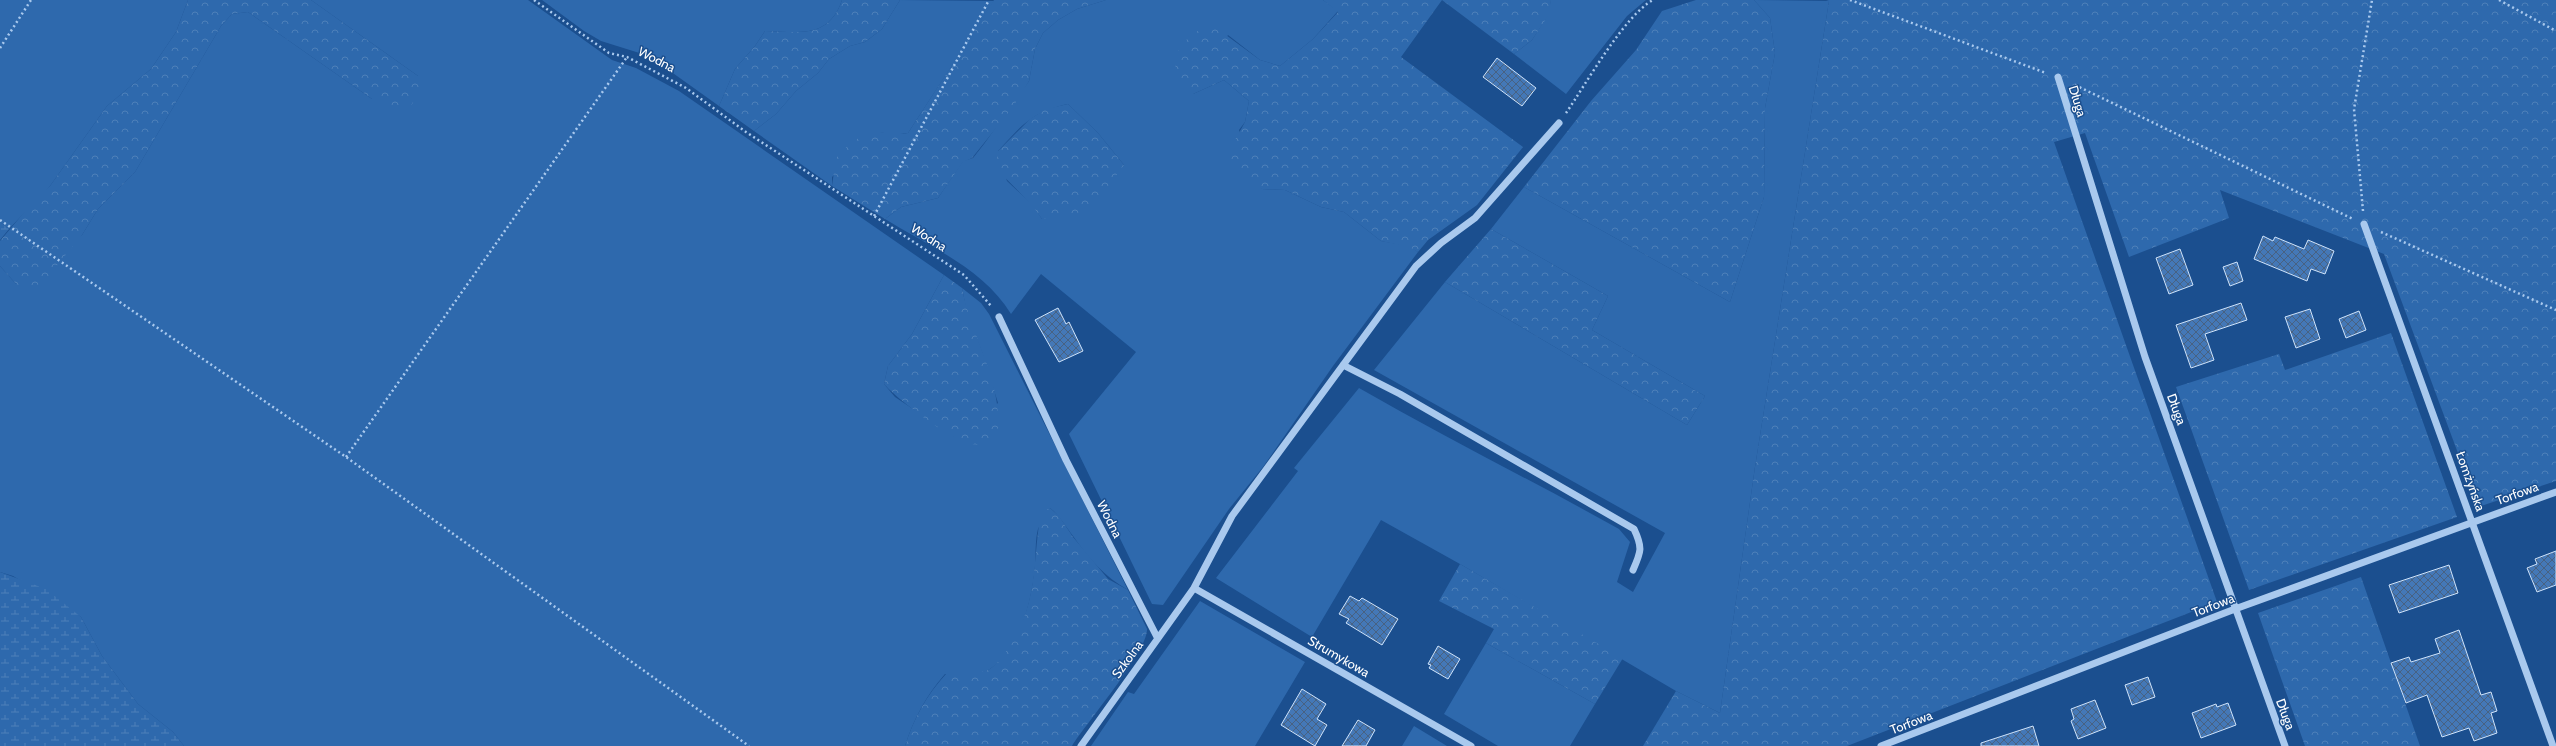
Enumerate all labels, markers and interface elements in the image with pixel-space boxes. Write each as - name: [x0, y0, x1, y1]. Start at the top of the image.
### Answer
- street label: Wodna: [636, 43, 679, 75]
- street label: Długa: [2066, 83, 2091, 119]
- street label: Wodna: [908, 219, 951, 255]
- street label: Długa: [2164, 391, 2190, 428]
- street label: Łomżyńska: [2453, 449, 2489, 514]
- street label: Torfowa: [2494, 478, 2541, 508]
- street label: Wodna: [1094, 498, 1126, 541]
- street label: Torfowa: [2190, 589, 2237, 620]
- street label: Strumykowa: [1305, 632, 1373, 680]
- street label: Szkolna: [1108, 636, 1147, 681]
- street label: Długa: [2273, 696, 2299, 733]
- street label: Torfowa: [1888, 706, 1935, 737]

